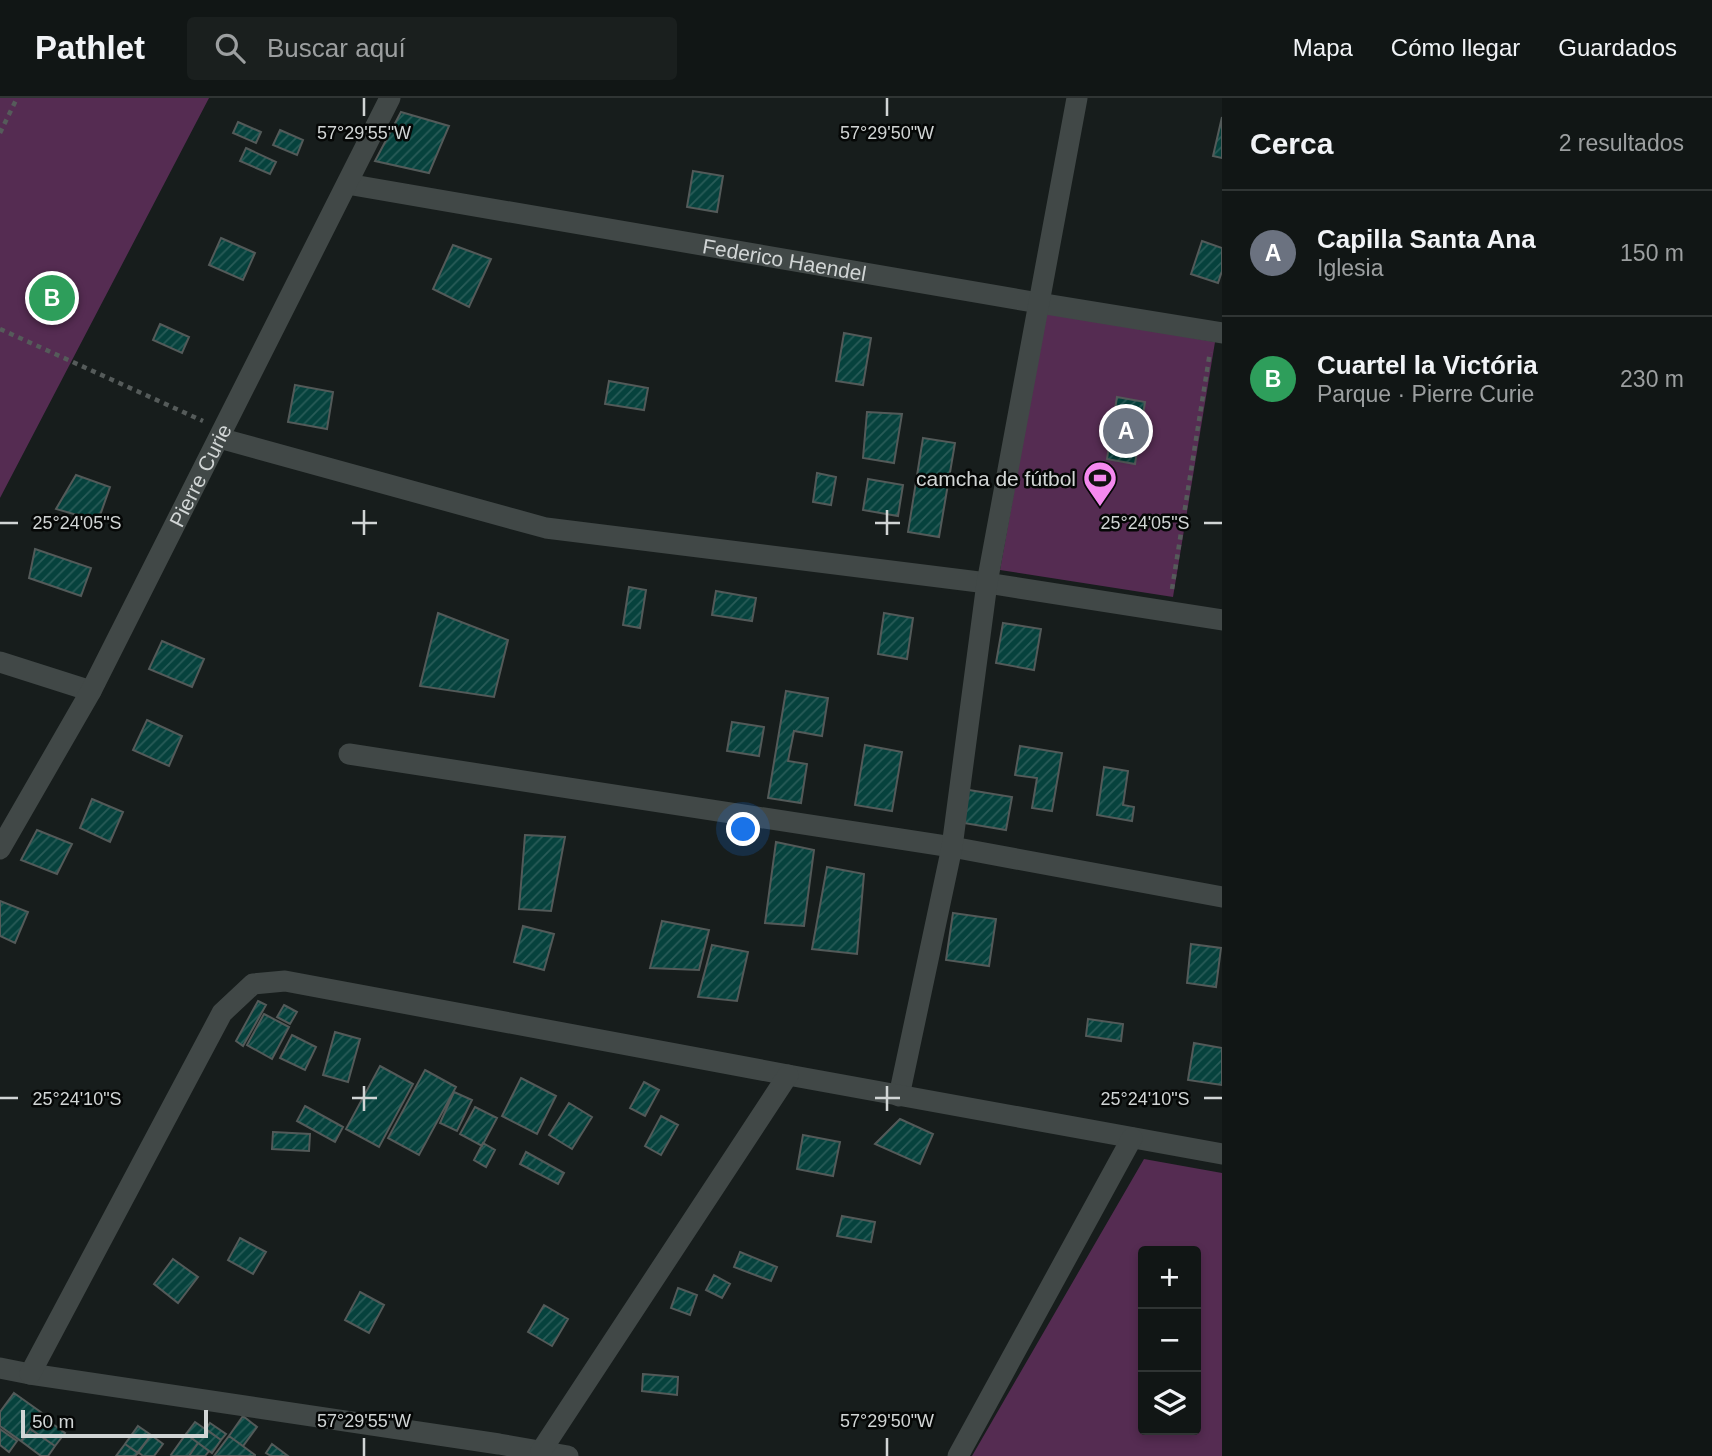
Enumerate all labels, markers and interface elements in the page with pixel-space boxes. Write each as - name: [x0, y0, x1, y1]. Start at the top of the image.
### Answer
- search box: [187, 17, 677, 80]
- text: Pathlet: [35, 29, 145, 66]
- icon: search: [211, 29, 249, 67]
- text: Buscar aquí: [267, 33, 406, 63]
- text: Mapa: [1293, 34, 1353, 61]
- text: Cómo llegar: [1391, 34, 1520, 61]
- text: Guardados: [1558, 34, 1677, 61]
- text: 57°29'55"W: [317, 123, 411, 143]
- text: 57°29'50"W: [840, 123, 934, 143]
- text: Cerca: [1250, 127, 1333, 160]
- text: 2 resultados: [1559, 130, 1684, 156]
- text: Capilla Santa Ana: [1317, 224, 1536, 254]
- street label: Federico Haendel: [701, 234, 868, 285]
- text: A: [1265, 240, 1281, 266]
- text: 150 m: [1620, 240, 1684, 266]
- text: Iglesia: [1317, 255, 1383, 281]
- pin: B: [29, 272, 75, 324]
- text: Cuartel la Victória: [1317, 350, 1538, 380]
- text: B: [1265, 366, 1281, 392]
- text: 230 m: [1620, 366, 1684, 392]
- text: Parque · Pierre Curie: [1317, 381, 1534, 407]
- pin: A: [1103, 405, 1149, 457]
- street label: Pierre Curie: [164, 420, 235, 530]
- sports icon: camcha de fútbol: [1081, 459, 1119, 508]
- place label: camcha de fútbol: [916, 467, 1076, 490]
- text: 25°24'05"S: [32, 513, 122, 533]
- text: 25°24'05"S: [1100, 513, 1190, 533]
- your location: [726, 812, 760, 846]
- text: 25°24'10"S: [32, 1089, 122, 1109]
- text: 25°24'10"S: [1100, 1089, 1190, 1109]
- map controls: [1138, 1246, 1201, 1435]
- button: +: [1138, 1246, 1201, 1309]
- button: −: [1138, 1309, 1201, 1372]
- button: layers: [1138, 1372, 1201, 1435]
- scale bar: [21, 1407, 208, 1439]
- text: 50 m: [32, 1411, 74, 1432]
- text: 57°29'55"W: [317, 1411, 411, 1431]
- text: 57°29'50"W: [840, 1411, 934, 1431]

